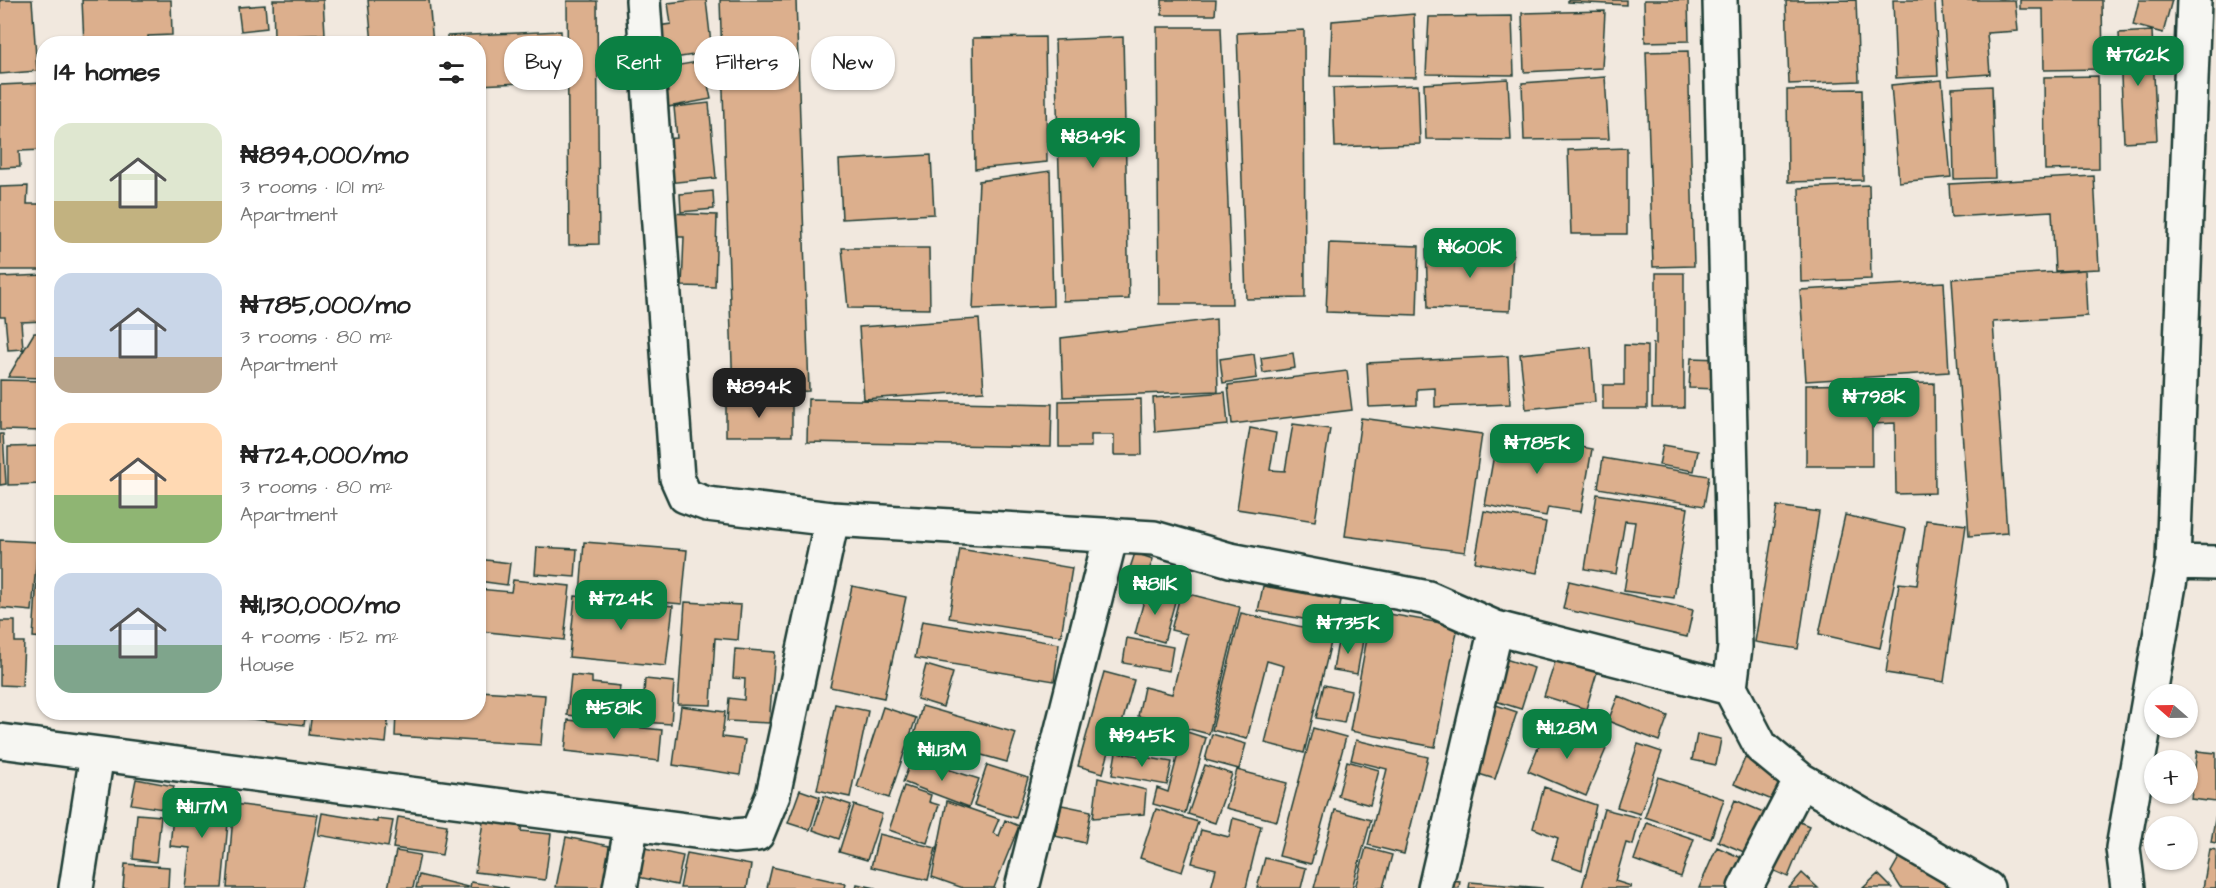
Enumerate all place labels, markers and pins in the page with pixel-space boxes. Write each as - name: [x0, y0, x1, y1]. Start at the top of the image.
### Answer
- pin: ₦762K: [2096, 36, 2180, 87]
- pin: ₦849K: [1051, 118, 1135, 169]
- pin: ₦600K: [1428, 228, 1512, 279]
- pin: ₦894K: [717, 368, 801, 419]
- pin: ₦798K: [1832, 378, 1916, 429]
- pin: ₦785K: [1495, 424, 1579, 475]
- pin: ₦811K: [1113, 565, 1197, 616]
- pin: ₦724K: [579, 580, 663, 631]
- pin: ₦735K: [1306, 604, 1390, 655]
- pin: ₦581K: [572, 689, 656, 740]
- pin: ₦1.28M: [1518, 709, 1616, 760]
- pin: ₦945K: [1100, 717, 1184, 768]
- pin: ₦1.13M: [893, 731, 991, 782]
- pin: ₦1.17M: [153, 788, 251, 839]

